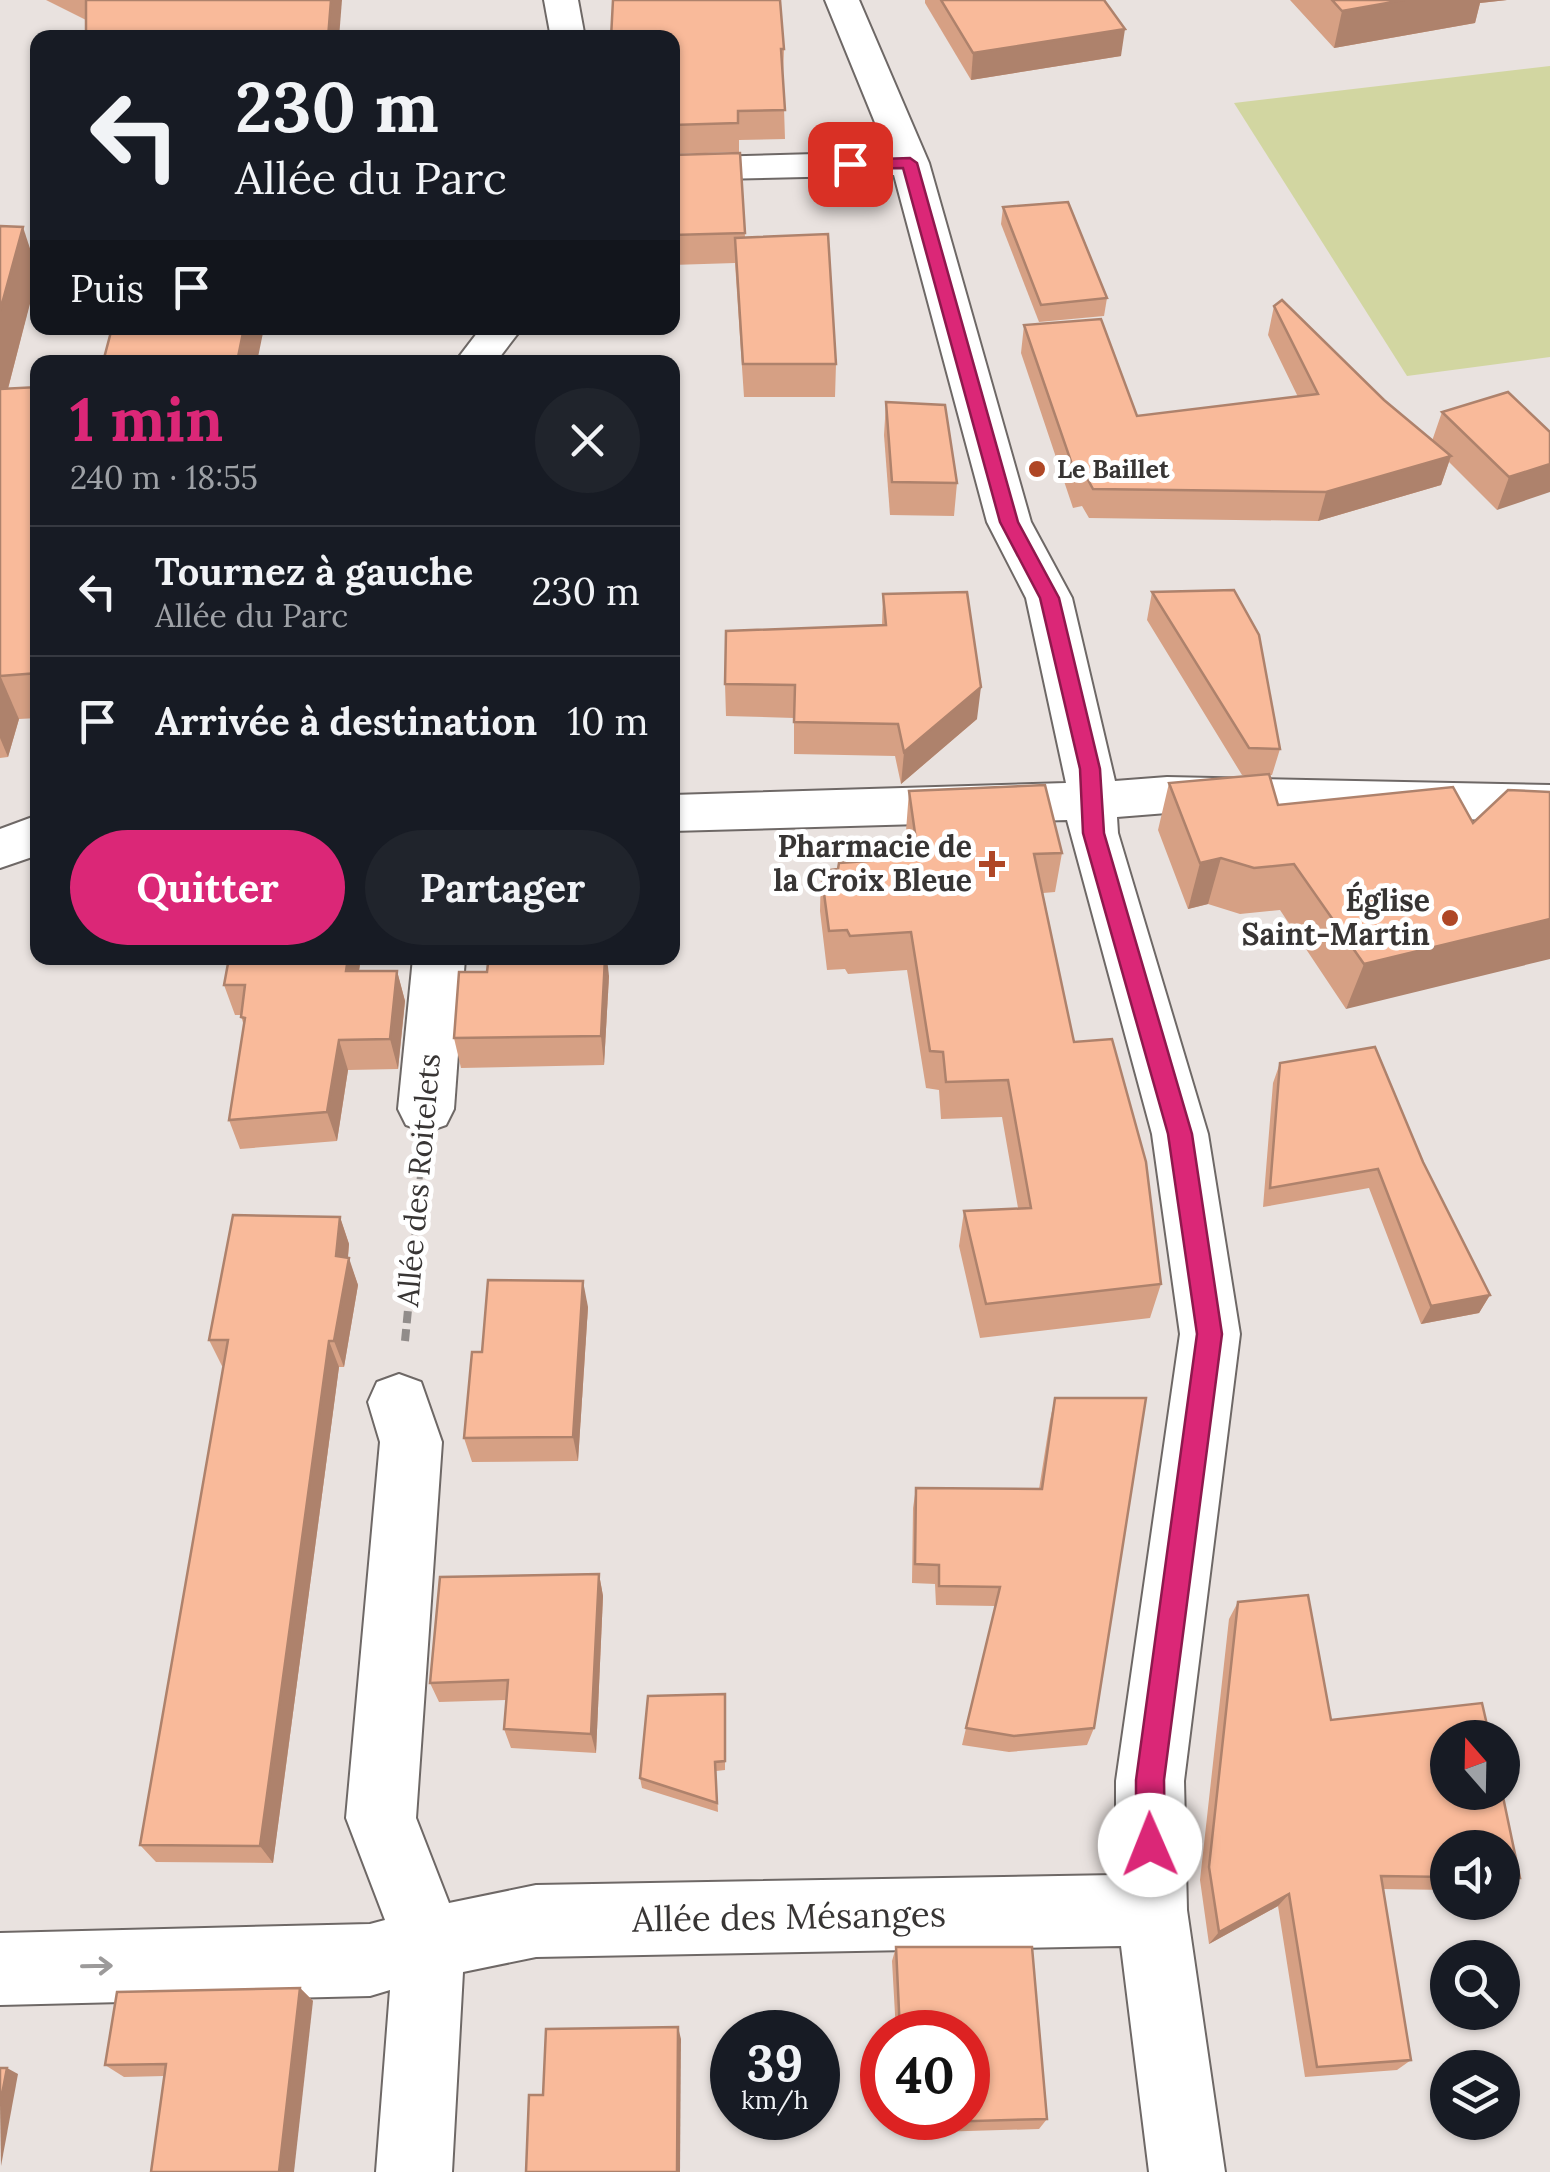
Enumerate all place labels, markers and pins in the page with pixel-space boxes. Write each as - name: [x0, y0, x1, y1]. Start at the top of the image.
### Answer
- pin: [808, 122, 893, 207]
- place label: Le Baillet: [1057, 453, 1170, 485]
- marker: Le Baillet: [1026, 458, 1048, 480]
- place label: Pharmacie de la Croix Bleue: [773, 827, 972, 899]
- marker: Pharmacie de la Croix Bleue: [981, 853, 1003, 875]
- place label: Église Saint-Martin: [1242, 881, 1430, 953]
- marker: Église Saint-Martin: [1439, 907, 1461, 929]

